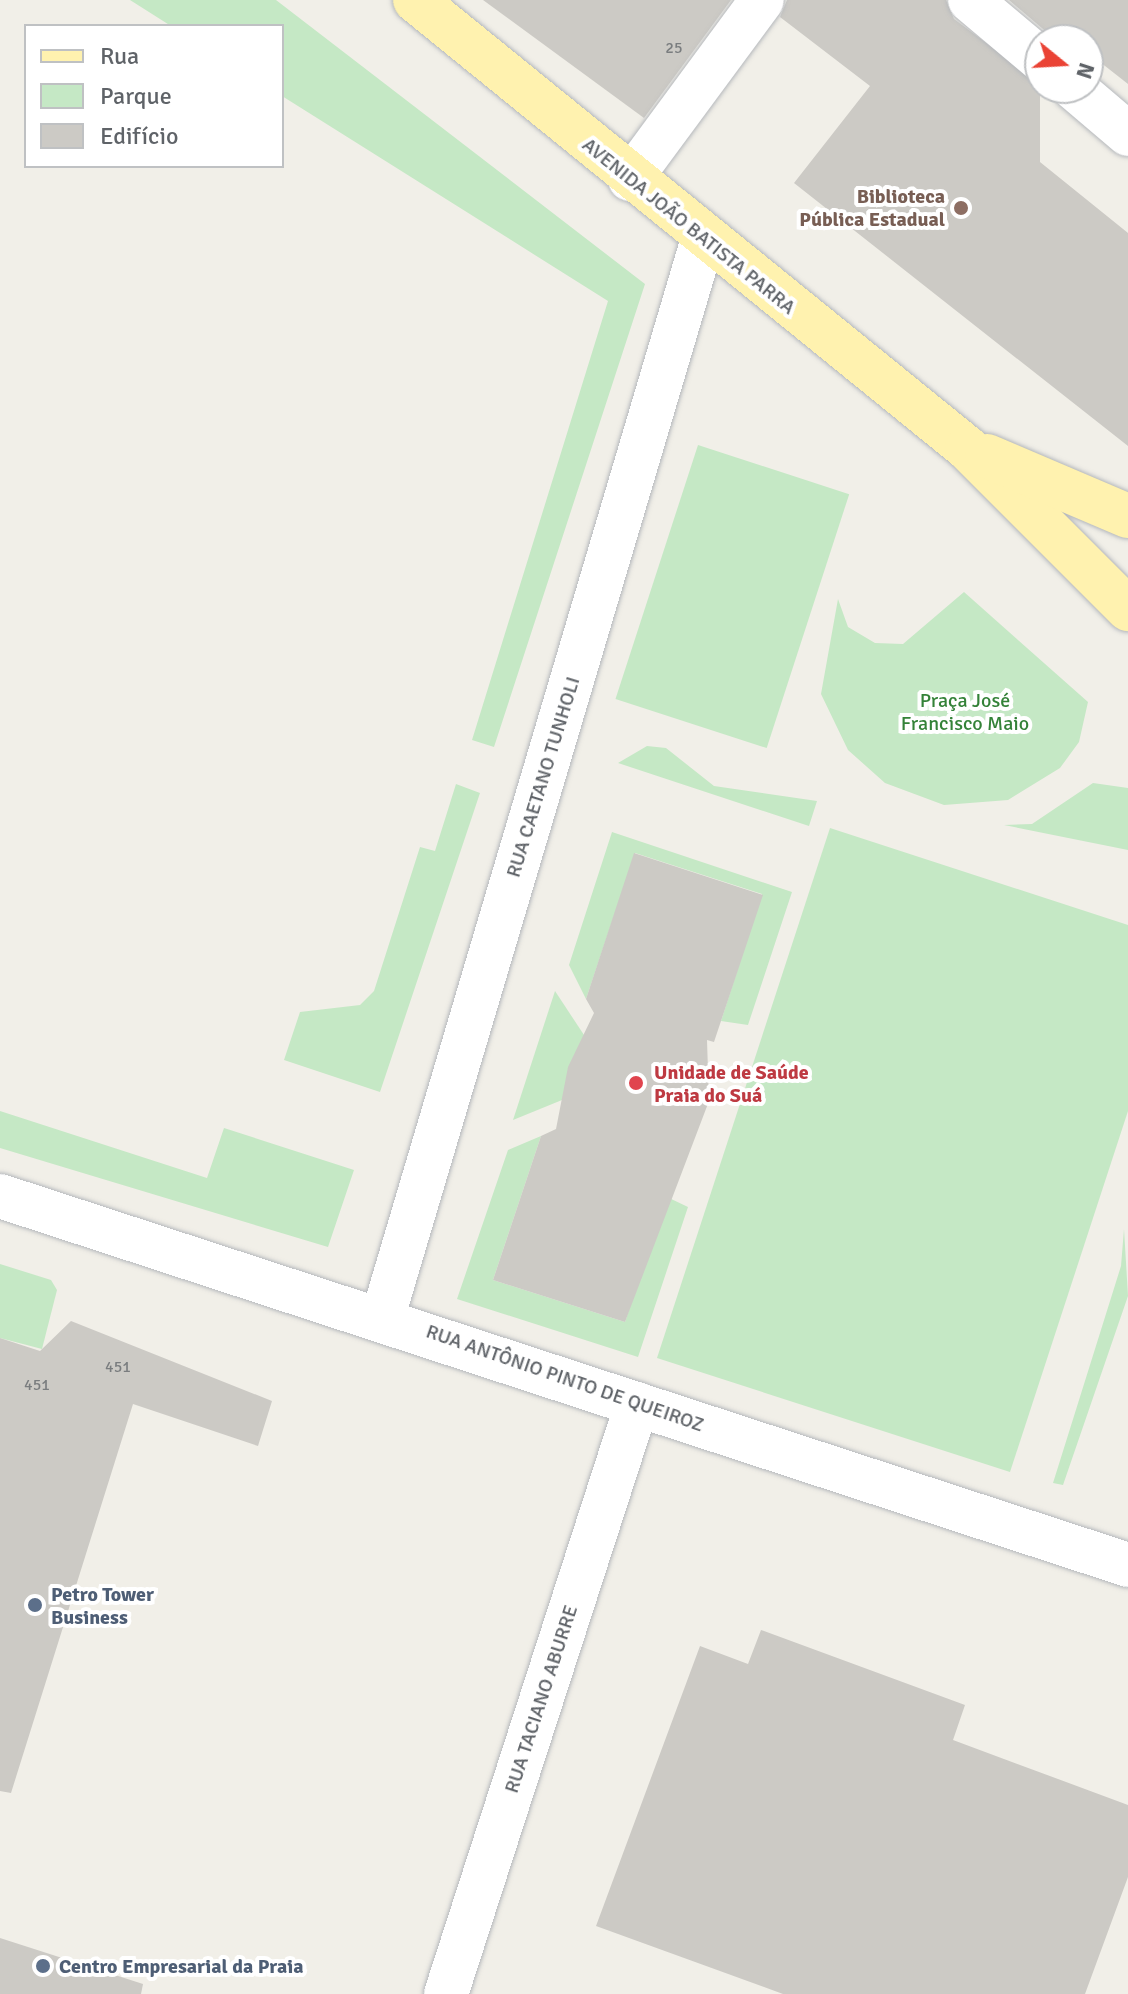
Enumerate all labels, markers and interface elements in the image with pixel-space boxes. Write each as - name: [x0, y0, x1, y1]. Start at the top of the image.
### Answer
- legend: [24, 24, 284, 168]
- north arrow: [1024, 24, 1104, 104]
- house number: 25: [665, 38, 683, 58]
- text: Rua: [100, 41, 139, 71]
- text: N: [1070, 59, 1101, 82]
- text: Parque: [100, 81, 172, 111]
- text: Edifício: [100, 121, 178, 151]
- street label: AVENIDA JOÃO BATISTA PARRA: [578, 133, 800, 319]
- place label: Biblioteca Pública Estadual: [799, 184, 945, 231]
- marker: Biblioteca Pública Estadual: [952, 199, 970, 217]
- street label: RUA CAETANO TUNHOLI: [501, 674, 585, 880]
- park label: Praça José Francisco Maio: [901, 689, 1029, 736]
- place label: Unidade de Saúde Praia do Suá: [654, 1060, 809, 1107]
- marker: Unidade de Saúde Praia do Suá: [625, 1072, 647, 1094]
- street label: RUA ANTÔNIO PINTO DE QUEIROZ: [423, 1319, 707, 1437]
- house number: 451: [105, 1357, 131, 1377]
- house number: 451: [24, 1375, 50, 1395]
- place label: Petro Tower Business: [51, 1582, 154, 1629]
- marker: Petro Tower Business: [26, 1596, 44, 1614]
- street label: RUA TACIANO ABURRE: [499, 1602, 583, 1796]
- place label: Centro Empresarial da Praia: [59, 1954, 303, 1978]
- marker: Centro Empresarial da Praia: [34, 1957, 52, 1975]

